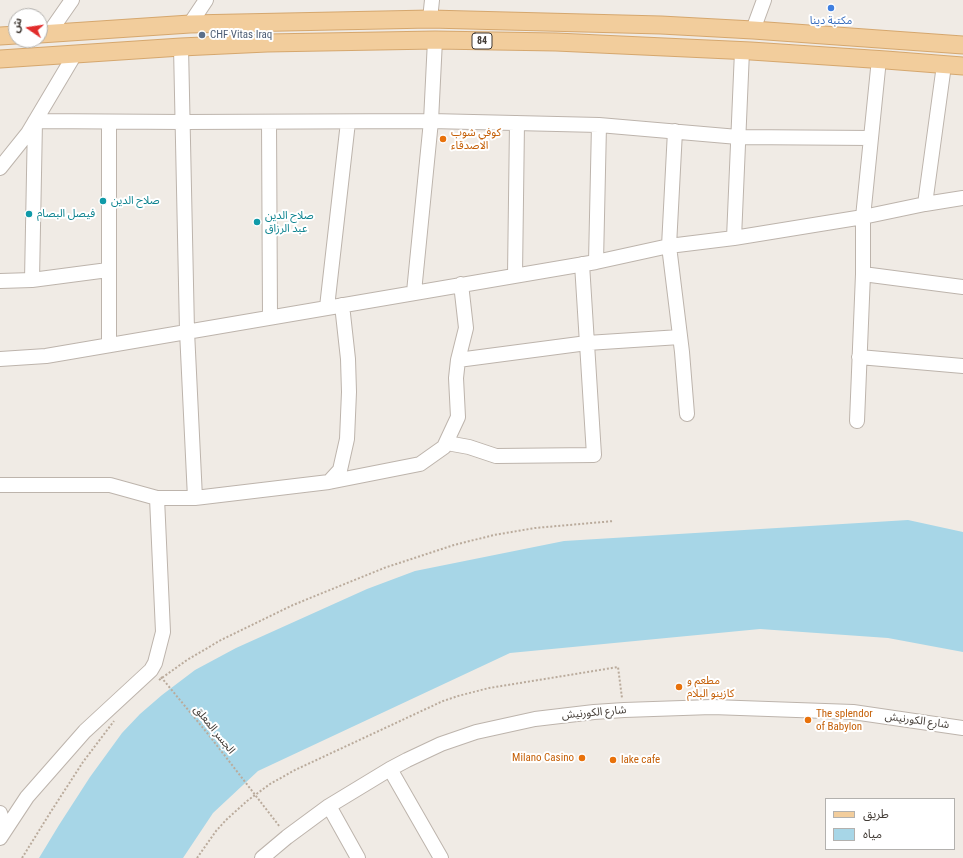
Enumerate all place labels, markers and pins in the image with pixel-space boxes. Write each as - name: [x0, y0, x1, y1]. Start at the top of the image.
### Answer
- marker: مكتبة دينا: [826, 3, 836, 13]
- place label: مكتبة دينا: [810, 14, 852, 28]
- place label: CHF Vitas Iraq: [210, 28, 272, 42]
- marker: CHF Vitas Iraq: [197, 30, 207, 40]
- place label: كوفي شوب الاصدقاء: [451, 126, 501, 152]
- marker: كوفي شوب الاصدقاء: [438, 134, 448, 144]
- place label: صلاح الدين: [111, 194, 160, 208]
- marker: صلاح الدين: [98, 196, 108, 206]
- place label: فيصل البصام: [37, 207, 95, 221]
- marker: فيصل البصام: [24, 209, 34, 219]
- place label: صلاح الدين عبد الرزاق: [265, 209, 314, 235]
- marker: صلاح الدين عبد الرزاق: [252, 217, 262, 227]
- place label: مطعم و كازينو البلام: [687, 674, 734, 700]
- marker: مطعم و كازينو البلام: [674, 682, 684, 692]
- place label: The splendor of Babylon: [816, 707, 872, 733]
- marker: The splendor of Babylon: [803, 715, 813, 725]
- place label: Milano Casino: [512, 751, 574, 765]
- marker: Milano Casino: [577, 753, 587, 763]
- place label: lake cafe: [621, 753, 660, 767]
- marker: lake cafe: [608, 755, 618, 765]

